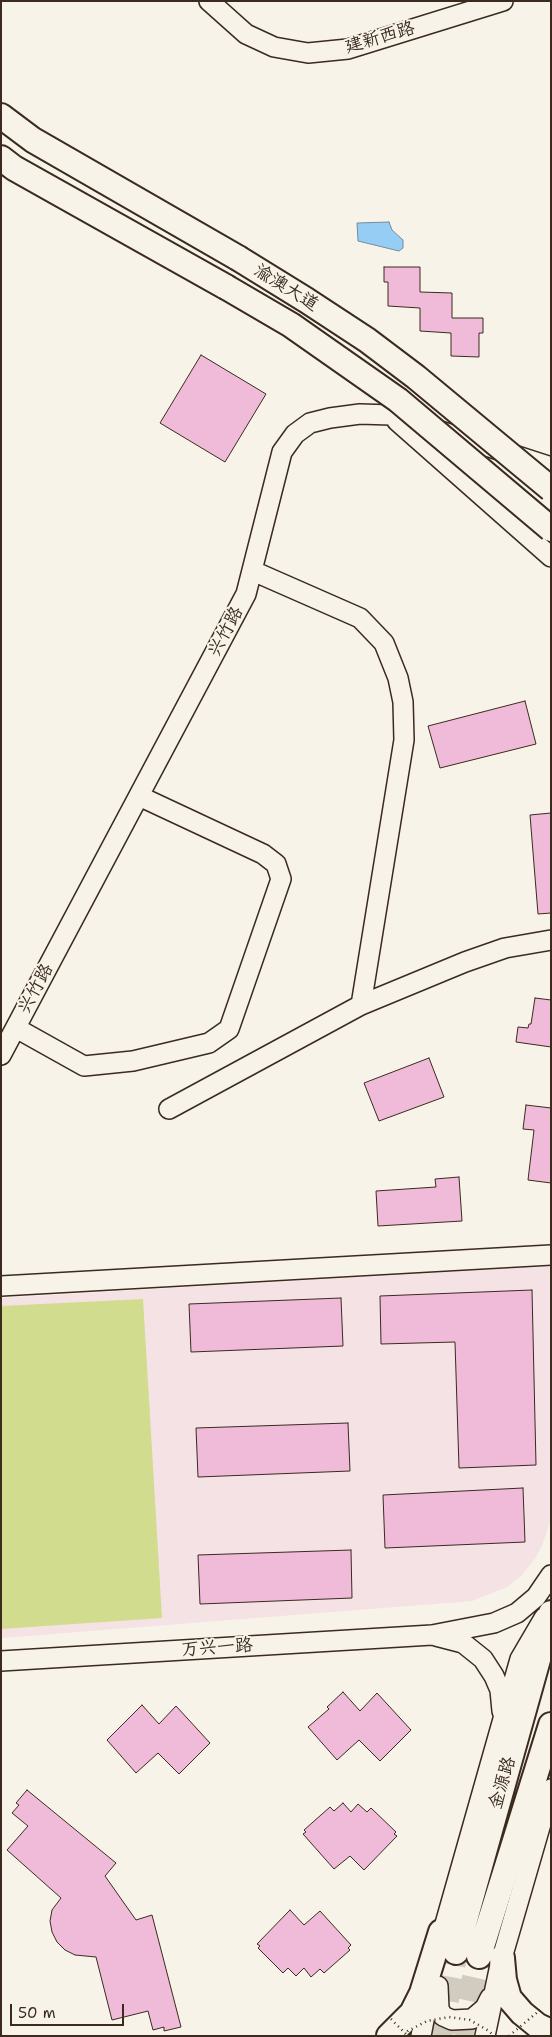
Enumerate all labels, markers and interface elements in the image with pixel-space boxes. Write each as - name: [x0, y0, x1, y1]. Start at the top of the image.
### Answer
- street label: 建新西路: [342, 18, 418, 58]
- street label: 渝澳大道: [250, 260, 322, 316]
- street label: 兴竹路: [204, 603, 248, 661]
- street label: 兴竹路: [14, 960, 58, 1018]
- street label: 万兴一路: [180, 1635, 254, 1661]
- street label: 金源路: [485, 1754, 521, 1812]
- scale bar: [12, 1994, 126, 2026]
- text: 50 m: [18, 2003, 56, 2023]

